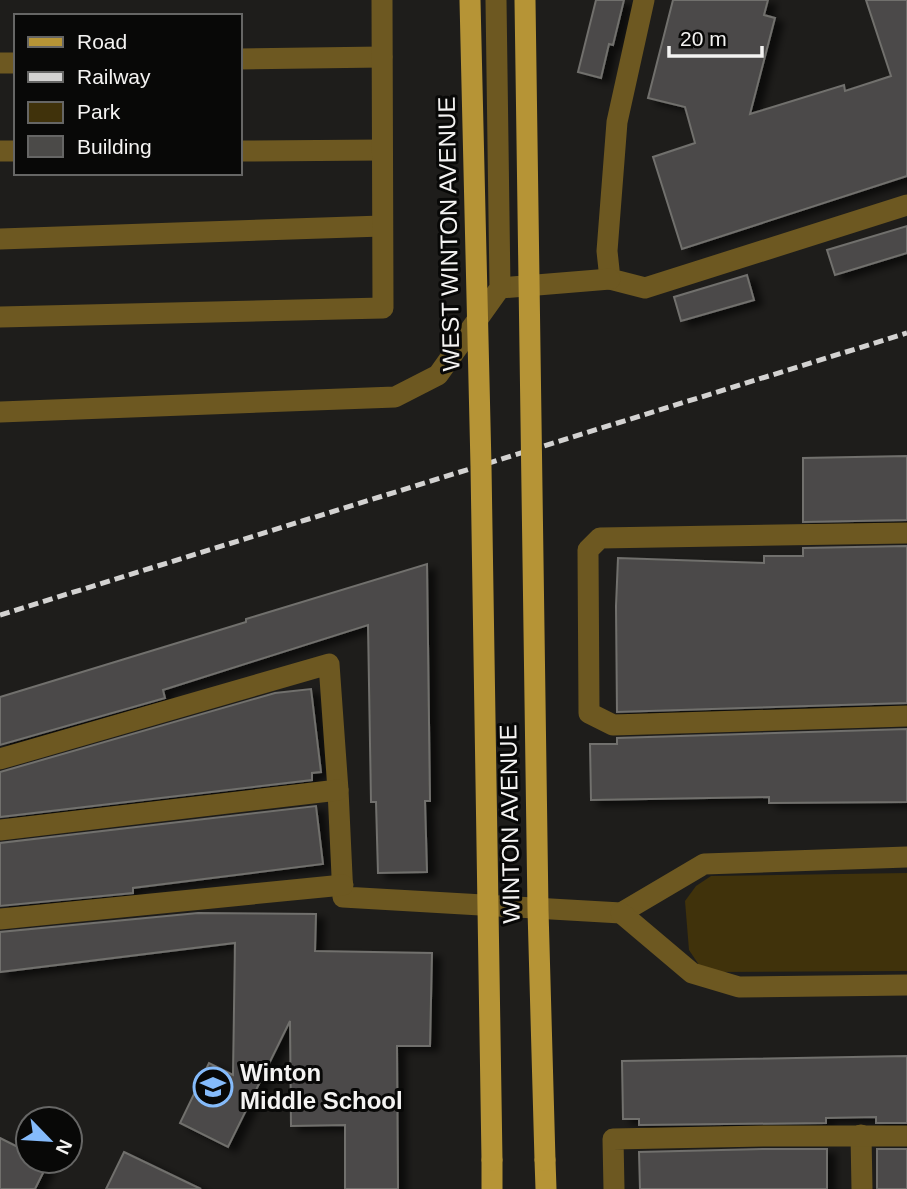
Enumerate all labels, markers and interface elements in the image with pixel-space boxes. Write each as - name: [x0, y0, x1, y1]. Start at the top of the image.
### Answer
- legend: [14, 14, 242, 175]
- scale bar: [669, 14, 762, 58]
- text: 20 m: [680, 27, 727, 50]
- text: Road: [77, 30, 127, 53]
- text: Railway: [77, 65, 151, 88]
- street label: WEST WINTON AVENUE: [433, 96, 464, 372]
- text: Park: [77, 100, 121, 123]
- text: Building: [77, 135, 152, 158]
- street label: WINTON AVENUE: [494, 724, 525, 924]
- place label: Winton Middle School: [240, 1059, 403, 1114]
- school or university icon: Winton Middle School: [192, 1066, 234, 1108]
- north arrow: [14, 1105, 84, 1175]
- text: N: [52, 1136, 76, 1158]

